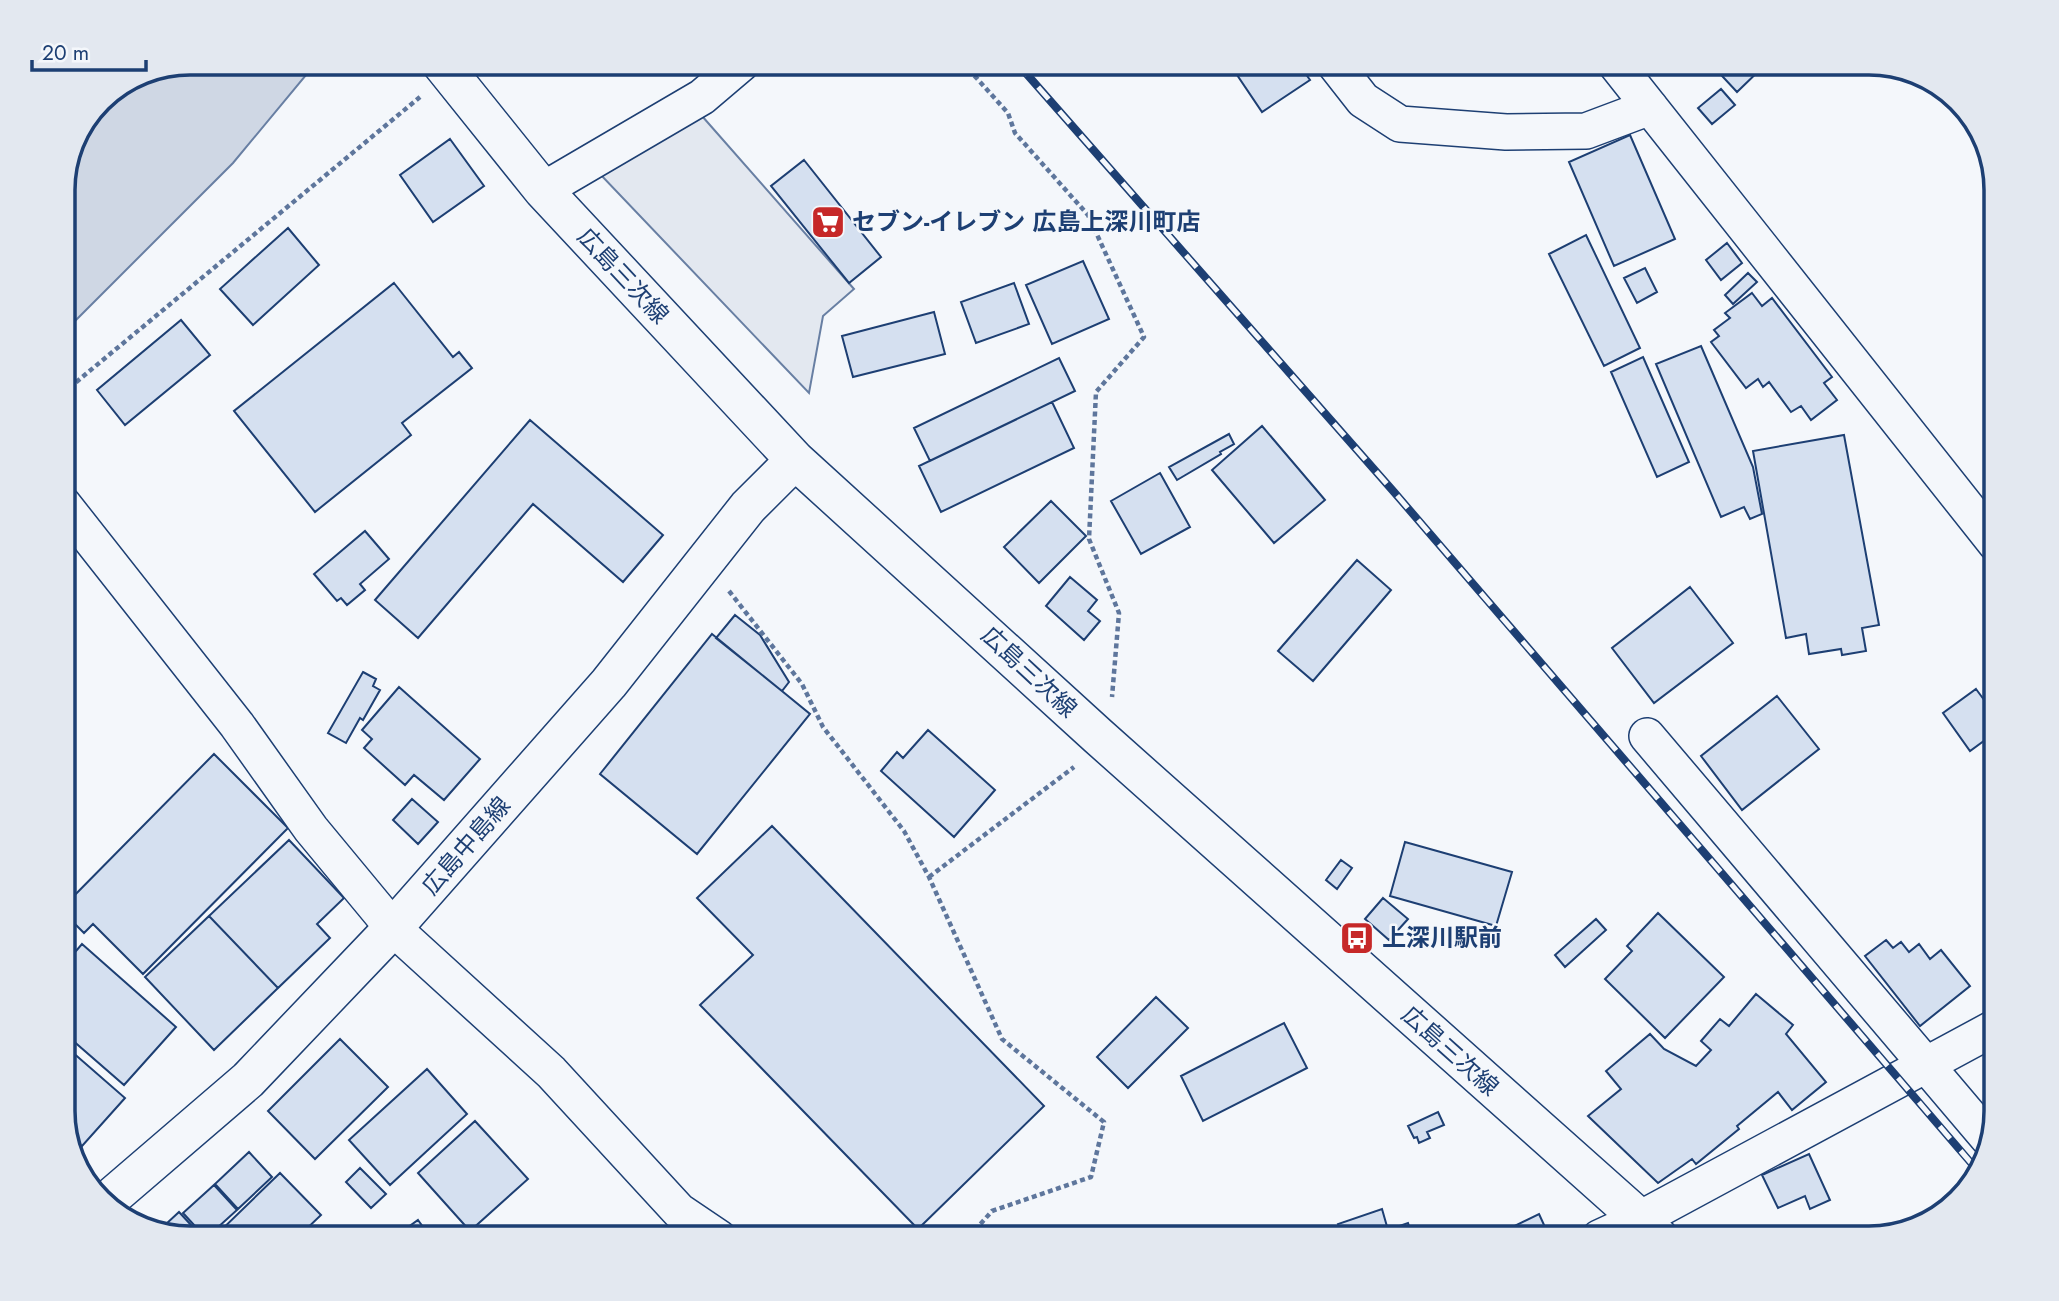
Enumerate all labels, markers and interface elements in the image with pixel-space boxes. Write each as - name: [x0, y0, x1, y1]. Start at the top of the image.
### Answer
- scale bar: [32, 28, 145, 72]
- text: 20 m: [42, 38, 89, 68]
- supermarket icon: セブン-イレブン 広島上深川町店: [809, 203, 847, 241]
- place label: セブン-イレブン 広島上深川町店: [852, 204, 1201, 239]
- street label: 広島三次線: [570, 220, 677, 331]
- street label: 広島三次線: [974, 618, 1085, 725]
- street label: 広島中島線: [413, 789, 518, 902]
- bus stop icon: 上深川駅前: [1338, 919, 1376, 957]
- place label: 上深川駅前: [1382, 920, 1502, 955]
- street label: 広島三次線: [1394, 997, 1507, 1104]

